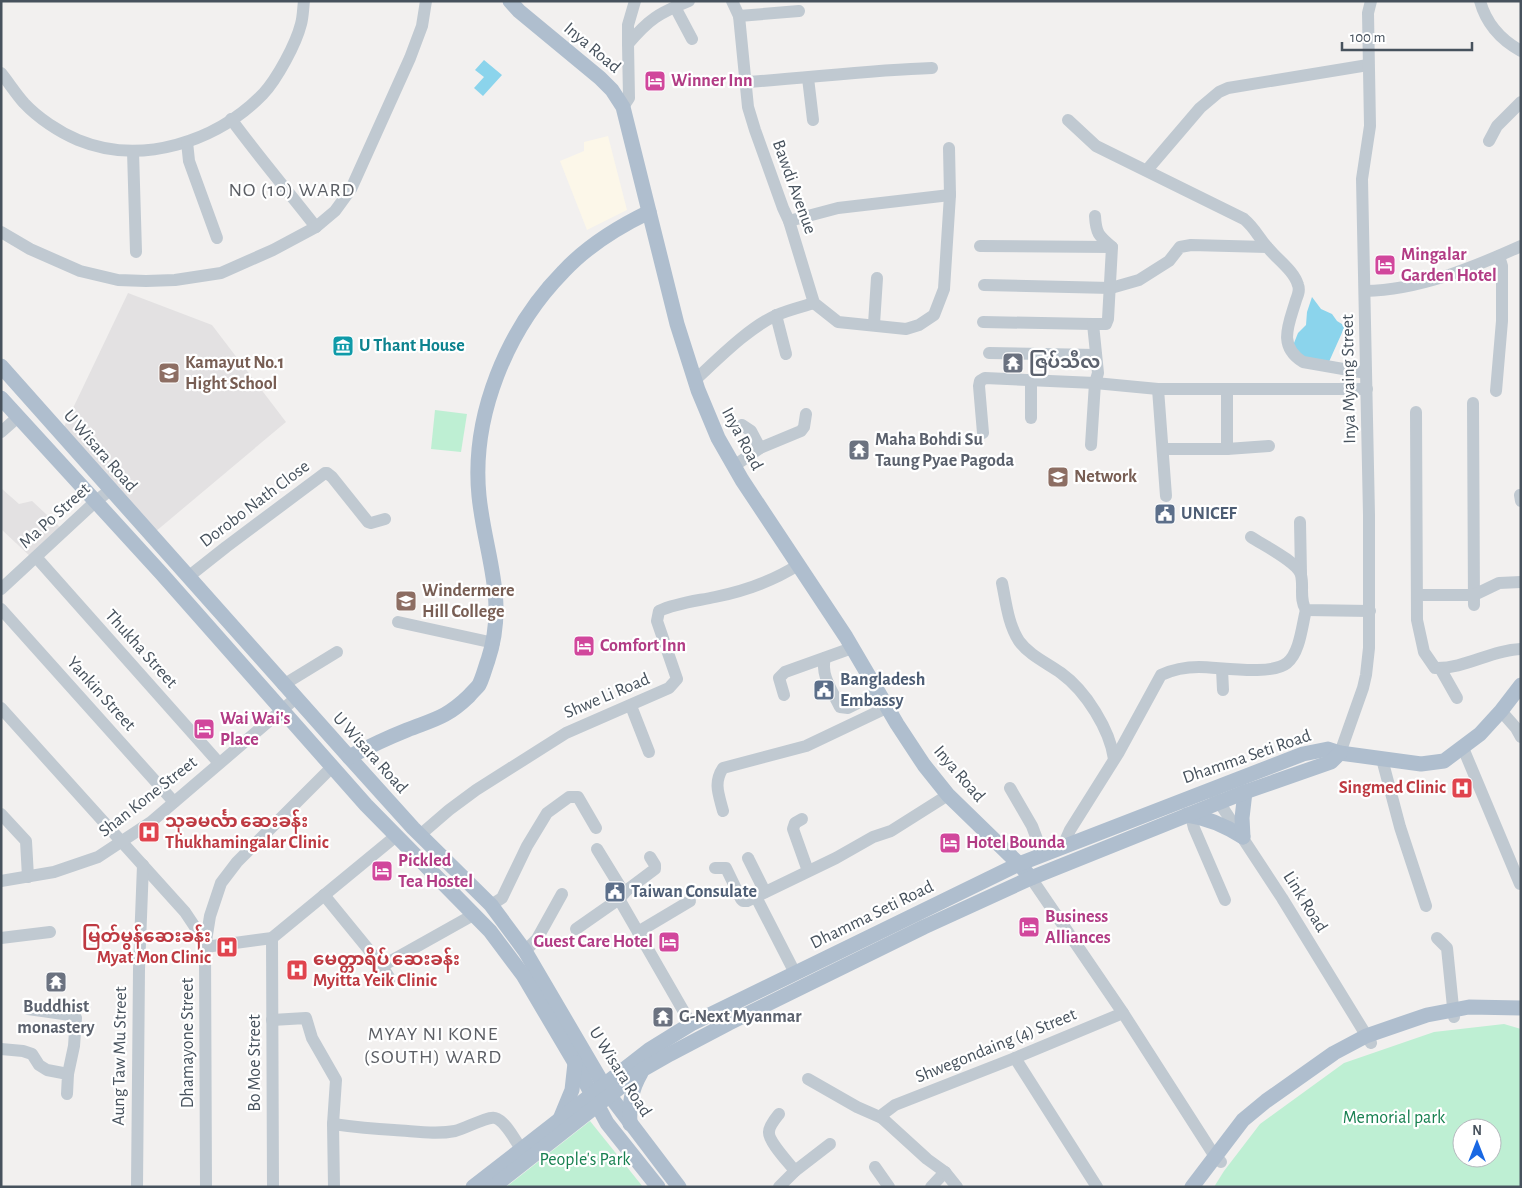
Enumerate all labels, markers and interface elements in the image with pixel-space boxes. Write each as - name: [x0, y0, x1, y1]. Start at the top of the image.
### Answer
- street label: Inya Road: [560, 19, 624, 77]
- scale bar: [1342, 20, 1472, 52]
- text: 100 m: [1350, 30, 1385, 45]
- hotel icon: Winner Inn: [643, 69, 667, 93]
- place label: Winner Inn: [671, 72, 753, 90]
- street label: Bawdi Avenue: [769, 138, 819, 236]
- district label: NO (10) WARD: [229, 180, 355, 200]
- place label: Mingalar Garden Hotel: [1401, 246, 1497, 285]
- hotel icon: Mingalar Garden Hotel: [1373, 253, 1397, 277]
- street label: Inya Myaing Street: [1339, 314, 1359, 444]
- museum icon: U Thant House: [331, 334, 355, 358]
- place label: U Thant House: [359, 337, 465, 355]
- place label: ဇြပ်သီလ: [1029, 350, 1100, 376]
- temple icon: ဇြပ်သီလ: [1001, 351, 1025, 375]
- place label: Kamayut No.1 Hight School: [185, 354, 284, 393]
- school or university icon: Kamayut No.1 Hight School: [157, 361, 181, 385]
- street label: Inya Road: [718, 405, 766, 473]
- street label: U Wisara Road: [60, 407, 140, 495]
- place label: Maha Bohdi Su Taung Pyae Pagoda: [875, 431, 1014, 470]
- temple icon: Maha Bohdi Su Taung Pyae Pagoda: [847, 438, 871, 462]
- street label: Dorobo Nath Close: [197, 457, 313, 551]
- school or university icon: Network: [1046, 465, 1070, 489]
- place label: Network: [1074, 468, 1137, 486]
- street label: Ma Po Street: [16, 480, 94, 552]
- public building icon: UNICEF: [1153, 502, 1177, 526]
- place label: UNICEF: [1181, 505, 1238, 523]
- place label: Windermere Hill College: [422, 582, 514, 621]
- school or university icon: Windermere Hill College: [394, 589, 418, 613]
- street label: Thukha Street: [101, 606, 181, 692]
- hotel icon: Comfort Inn: [572, 634, 596, 658]
- place label: Comfort Inn: [600, 637, 686, 655]
- street label: Yankin Street: [63, 653, 139, 735]
- street label: Shwe Li Road: [562, 670, 652, 722]
- place label: Bangladesh Embassy: [840, 671, 925, 710]
- public building icon: Bangladesh Embassy: [812, 678, 836, 702]
- street label: U Wisara Road: [329, 709, 411, 797]
- place label: Wai Wai's Place: [220, 710, 290, 749]
- hotel icon: Wai Wai's Place: [192, 717, 216, 741]
- street label: Dhamma Seti Road: [1181, 727, 1313, 787]
- street label: Inya Road: [930, 742, 988, 806]
- street label: Shan Kone Street: [96, 753, 201, 841]
- hospital icon: Singmed Clinic: [1450, 776, 1474, 800]
- place label: Singmed Clinic: [1339, 779, 1446, 797]
- place label: သုခမင်္လာ ဆေးခန်း Thukhamingalar Clinic: [165, 809, 329, 852]
- hospital icon: သုခမင်္လာ ဆေးခန်း Thukhamingalar Clinic: [137, 820, 161, 844]
- hotel icon: Hotel Bounda: [938, 831, 962, 855]
- place label: Hotel Bounda: [966, 834, 1065, 852]
- place label: Pickled Tea Hostel: [398, 852, 473, 891]
- hotel icon: Pickled Tea Hostel: [370, 859, 394, 883]
- street label: Link Road: [1279, 868, 1331, 936]
- street label: Dhamma Seti Road: [808, 877, 936, 953]
- public building icon: Taiwan Consulate: [603, 880, 627, 904]
- place label: Taiwan Consulate: [631, 883, 757, 901]
- place label: Business Alliances: [1045, 908, 1111, 947]
- hotel icon: Business Alliances: [1017, 915, 1041, 939]
- place label: မြတ်မွန်ဆေးခန်း Myat Mon Clinic: [82, 924, 211, 967]
- hotel icon: Guest Care Hotel: [657, 930, 681, 954]
- place label: Guest Care Hotel: [533, 933, 653, 951]
- hospital icon: မြတ်မွန်ဆေးခန်း Myat Mon Clinic: [215, 935, 239, 959]
- place label: မေတ္တာရိပ် ဆေးခန်း Myitta Yeik Clinic: [313, 947, 460, 990]
- hospital icon: မေတ္တာရိပ် ဆေးခန်း Myitta Yeik Clinic: [285, 958, 309, 982]
- temple icon: Buddhist monastery: [44, 970, 68, 994]
- street label: Dhamayone Street: [179, 977, 197, 1108]
- street label: Aung Taw Mu Street: [110, 986, 130, 1126]
- place label: Buddhist monastery: [17, 998, 96, 1037]
- temple icon: G-Next Myanmar: [651, 1005, 675, 1029]
- street label: Shwegondaing (4) Street: [913, 1005, 1079, 1087]
- place label: G-Next Myanmar: [679, 1008, 802, 1026]
- street label: Bo Moe Street: [246, 1014, 264, 1112]
- district label: MYAY NI KONE (SOUTH) WARD: [364, 1024, 502, 1067]
- street label: U Wisara Road: [585, 1024, 655, 1120]
- park label: Memorial park: [1343, 1109, 1446, 1127]
- north arrow: [1452, 1118, 1502, 1168]
- text: N: [1472, 1124, 1482, 1138]
- park label: People's Park: [540, 1151, 631, 1169]

